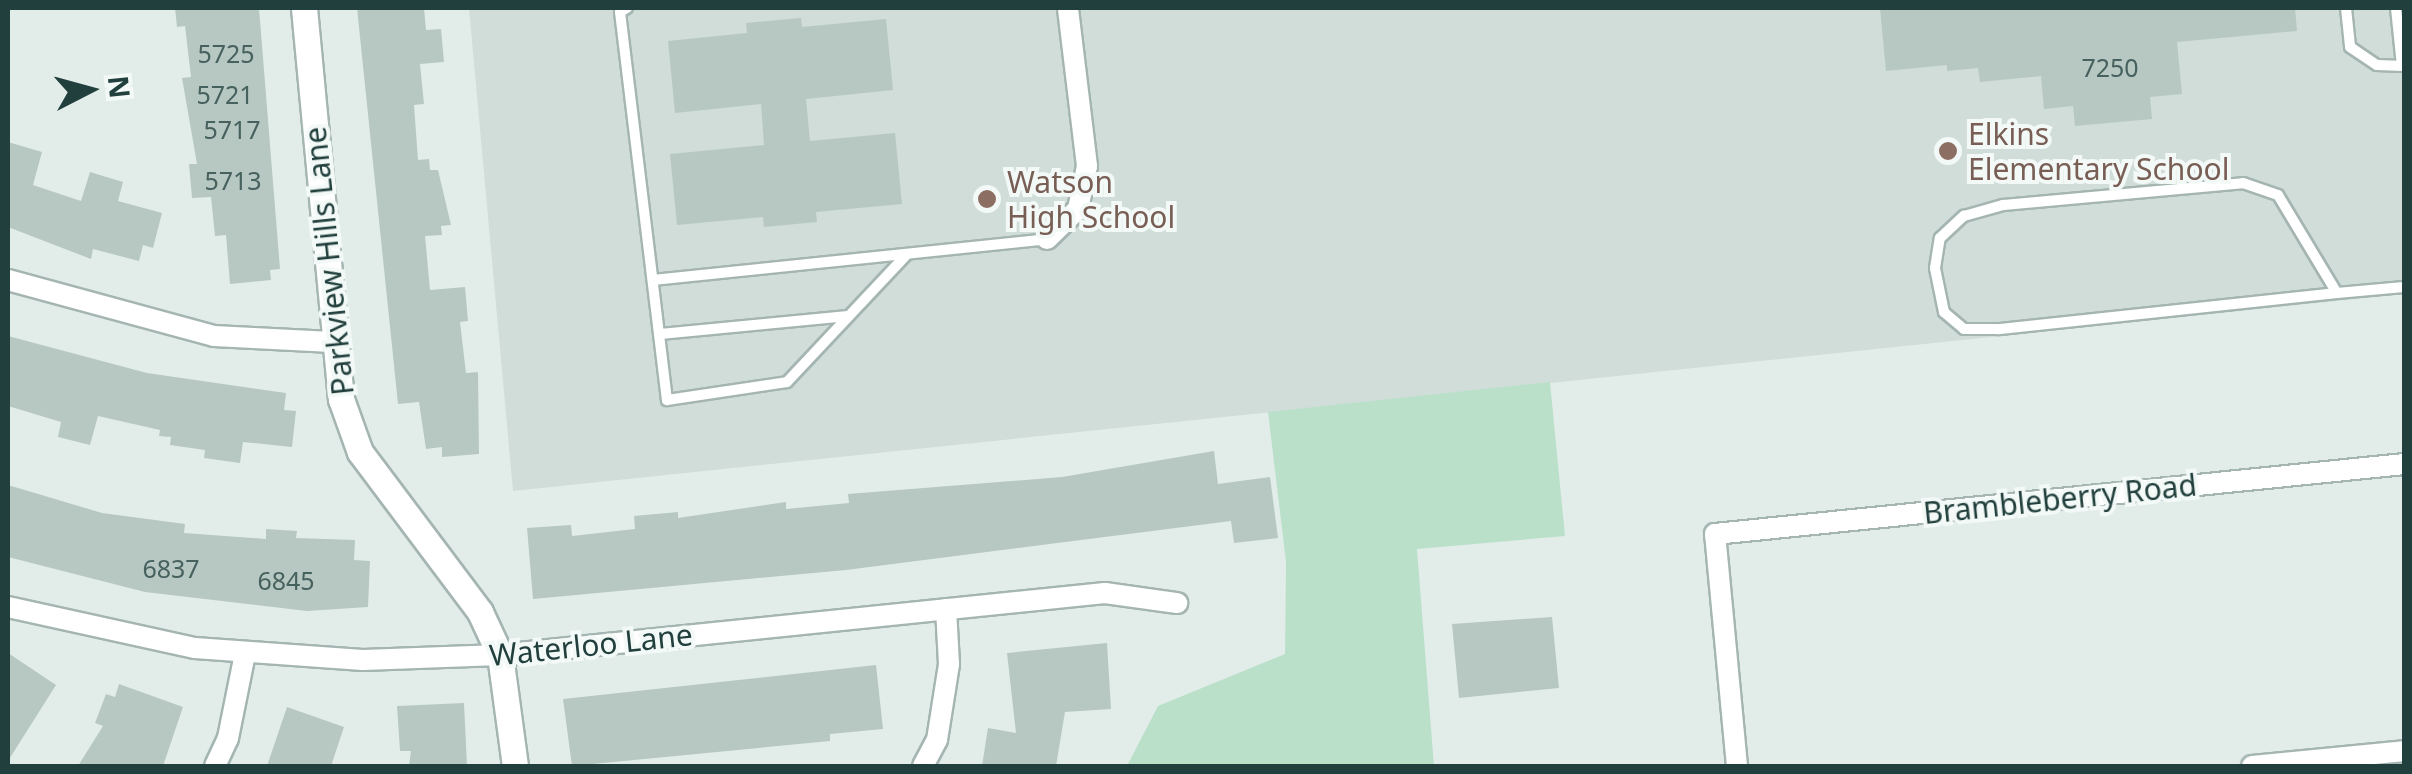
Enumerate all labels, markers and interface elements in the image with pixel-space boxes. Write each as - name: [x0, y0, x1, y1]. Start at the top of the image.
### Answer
- house number: 5725: [197, 38, 255, 68]
- north arrow: [40, 40, 140, 140]
- house number: 7250: [2081, 52, 2139, 82]
- text: N: [100, 74, 140, 100]
- house number: 5721: [196, 79, 254, 109]
- house number: 5717: [203, 114, 261, 144]
- place label: Elkins Elementary School: [1968, 116, 2229, 186]
- street label: Parkview Hills Lane: [297, 125, 361, 397]
- marker: Elkins Elementary School: [1937, 140, 1959, 162]
- place label: Watson High School: [1007, 164, 1175, 234]
- house number: 5713: [204, 165, 262, 195]
- marker: Watson High School: [976, 188, 998, 210]
- street label: Brambleberry Road: [1922, 467, 2198, 531]
- house number: 6837: [142, 553, 200, 583]
- house number: 6845: [257, 565, 315, 595]
- street label: Waterloo Lane: [488, 616, 694, 674]

